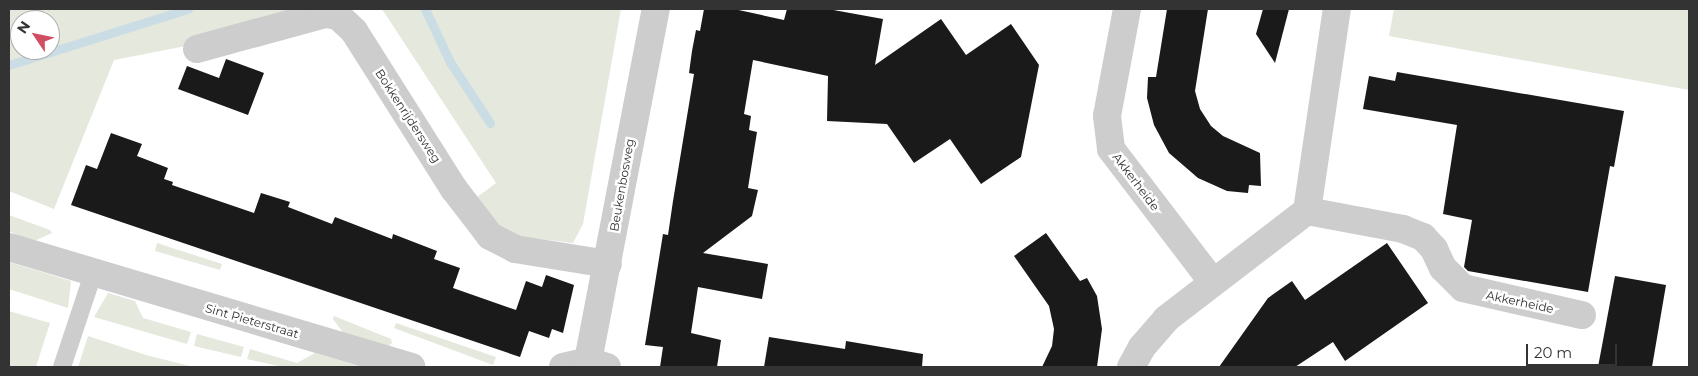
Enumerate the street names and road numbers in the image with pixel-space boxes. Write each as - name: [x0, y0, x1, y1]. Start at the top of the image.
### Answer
- street label: Bokkenrijdersweg: [372, 66, 444, 166]
- street label: Beukenbosweg: [607, 138, 637, 232]
- street label: Akkerheide: [1110, 150, 1162, 214]
- street label: Akkerheide: [1485, 288, 1555, 316]
- street label: Sint Pieterstraat: [204, 301, 300, 341]

